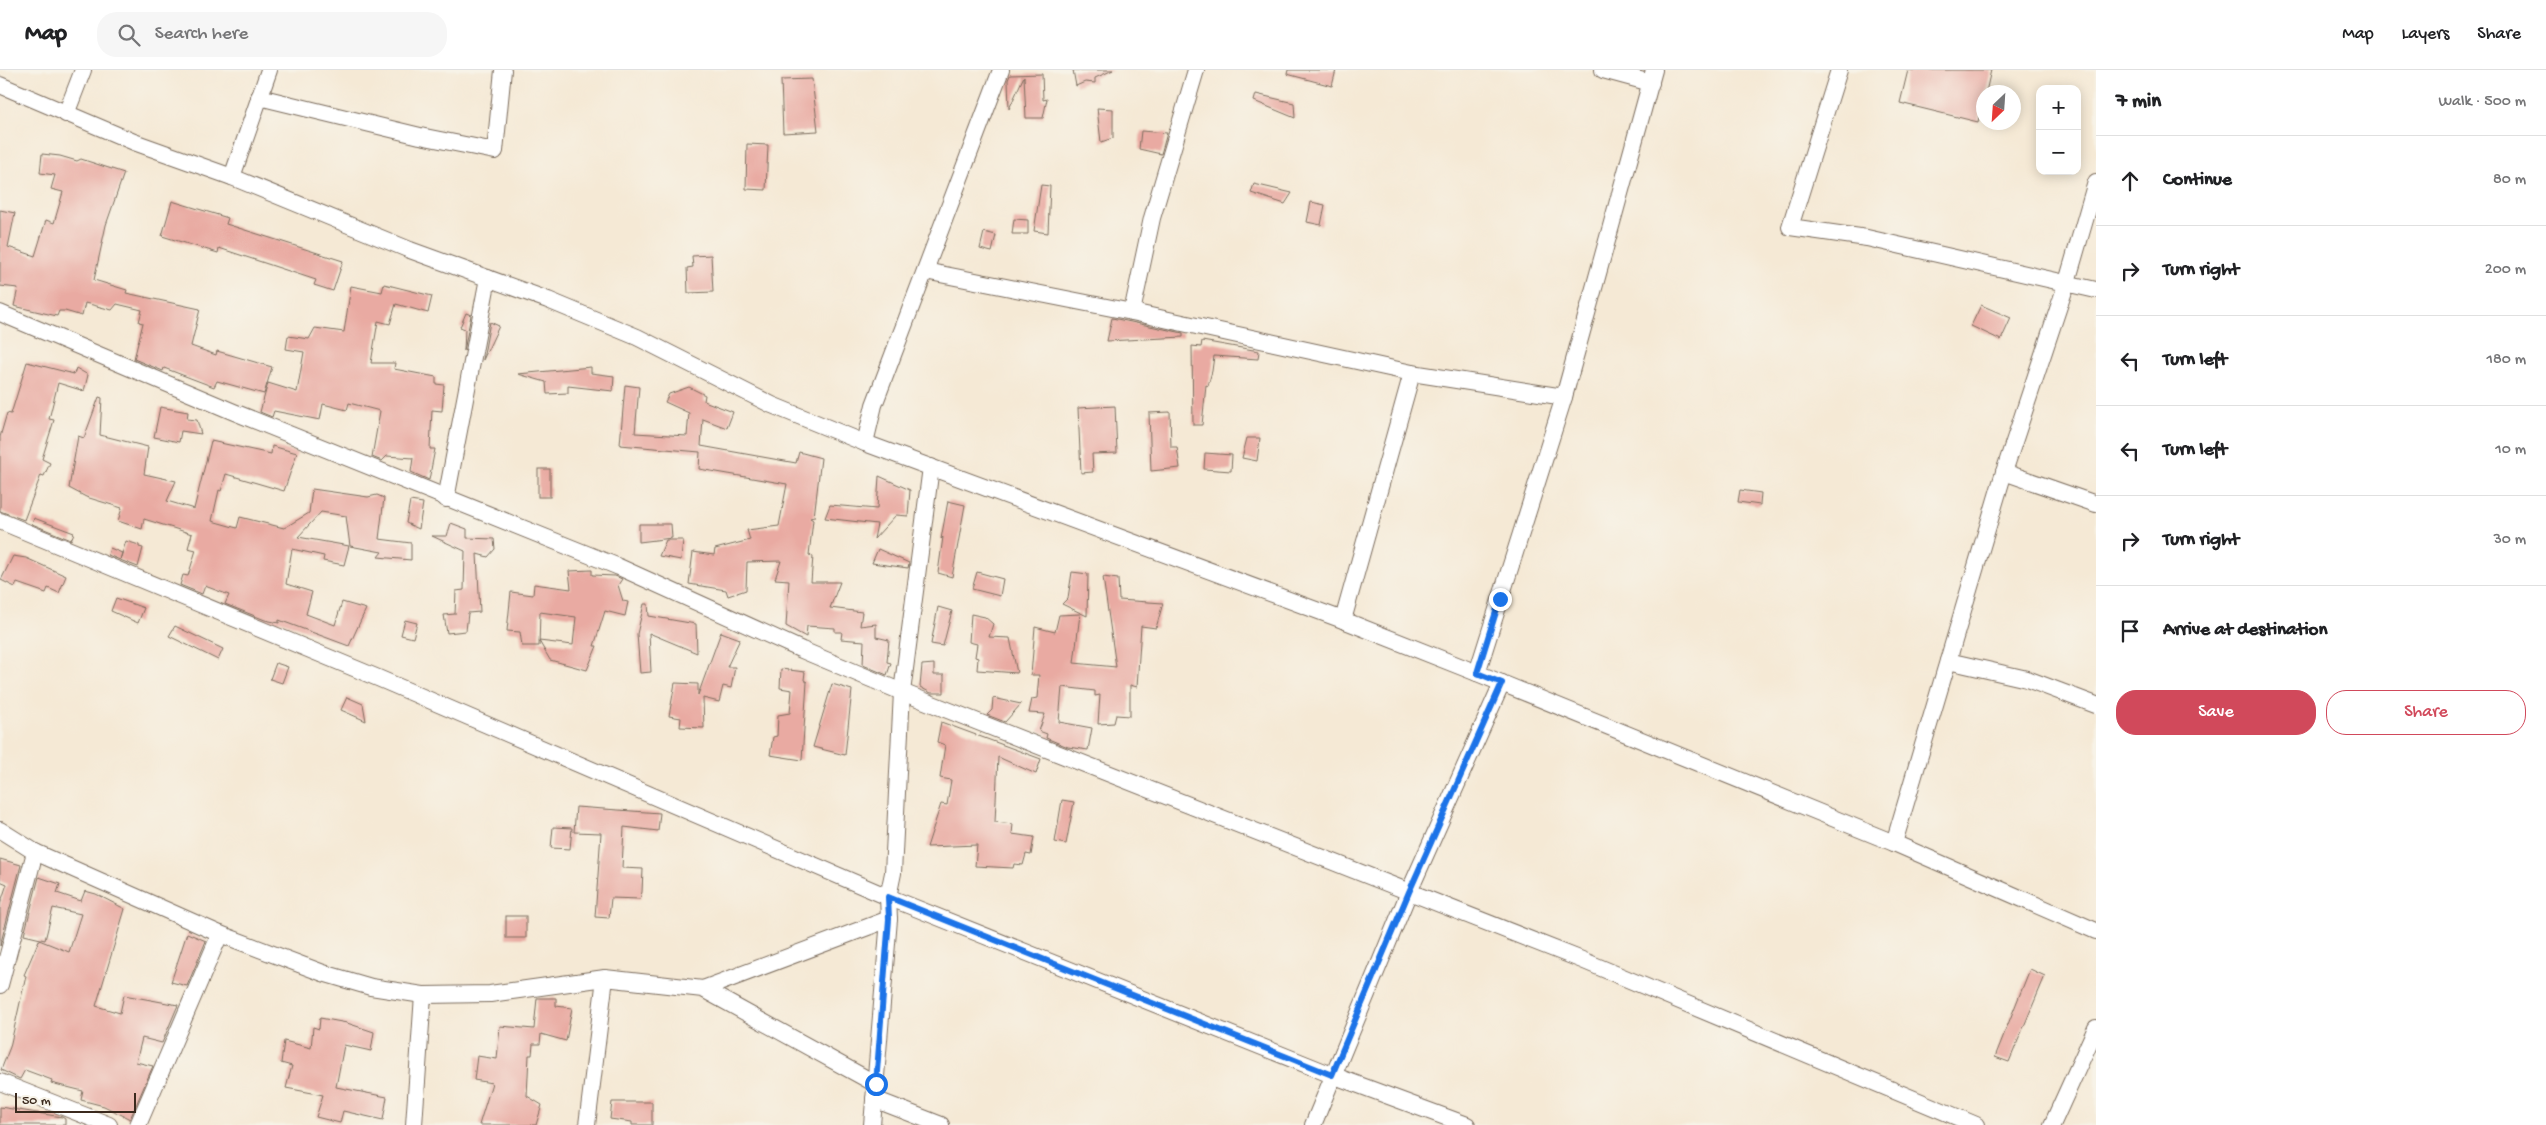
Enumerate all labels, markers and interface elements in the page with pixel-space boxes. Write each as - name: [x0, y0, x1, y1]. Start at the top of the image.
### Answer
- search box: [97, 12, 447, 57]
- text: Map: [25, 20, 67, 49]
- icon: search: [115, 21, 143, 49]
- text: Search here: [155, 23, 248, 46]
- text: Map: [2342, 24, 2374, 45]
- text: Layers: [2402, 24, 2449, 45]
- text: Share: [2477, 24, 2521, 45]
- north arrow: [1976, 85, 2021, 130]
- map controls: [2036, 85, 2081, 175]
- button: +: [2036, 85, 2081, 130]
- text: 7 min: [2116, 90, 2161, 115]
- text: Walk · 500 m: [2439, 93, 2526, 112]
- button: −: [2036, 130, 2081, 175]
- icon: ahead: [2116, 167, 2144, 195]
- text: Continue: [2163, 169, 2232, 192]
- text: 80 m: [2493, 171, 2526, 190]
- icon: right: [2116, 257, 2144, 285]
- text: Turn right: [2163, 259, 2239, 282]
- text: 200 m: [2485, 261, 2526, 280]
- icon: left: [2116, 347, 2144, 375]
- text: Turn left: [2163, 349, 2227, 372]
- text: 180 m: [2487, 351, 2526, 370]
- icon: left: [2116, 437, 2144, 465]
- text: Turn left: [2163, 439, 2227, 462]
- text: 10 m: [2495, 441, 2526, 460]
- icon: right: [2116, 527, 2144, 555]
- text: Turn right: [2163, 529, 2239, 552]
- text: 30 m: [2493, 531, 2526, 550]
- route end: [1489, 588, 1512, 611]
- icon: arrive: [2116, 617, 2144, 645]
- text: Arrive at destination: [2163, 619, 2327, 642]
- button: Save: [2116, 690, 2316, 735]
- button: Share: [2326, 690, 2526, 735]
- route start: [865, 1073, 888, 1096]
- scale bar: [15, 1090, 136, 1113]
- text: 50 m: [22, 1093, 51, 1110]

